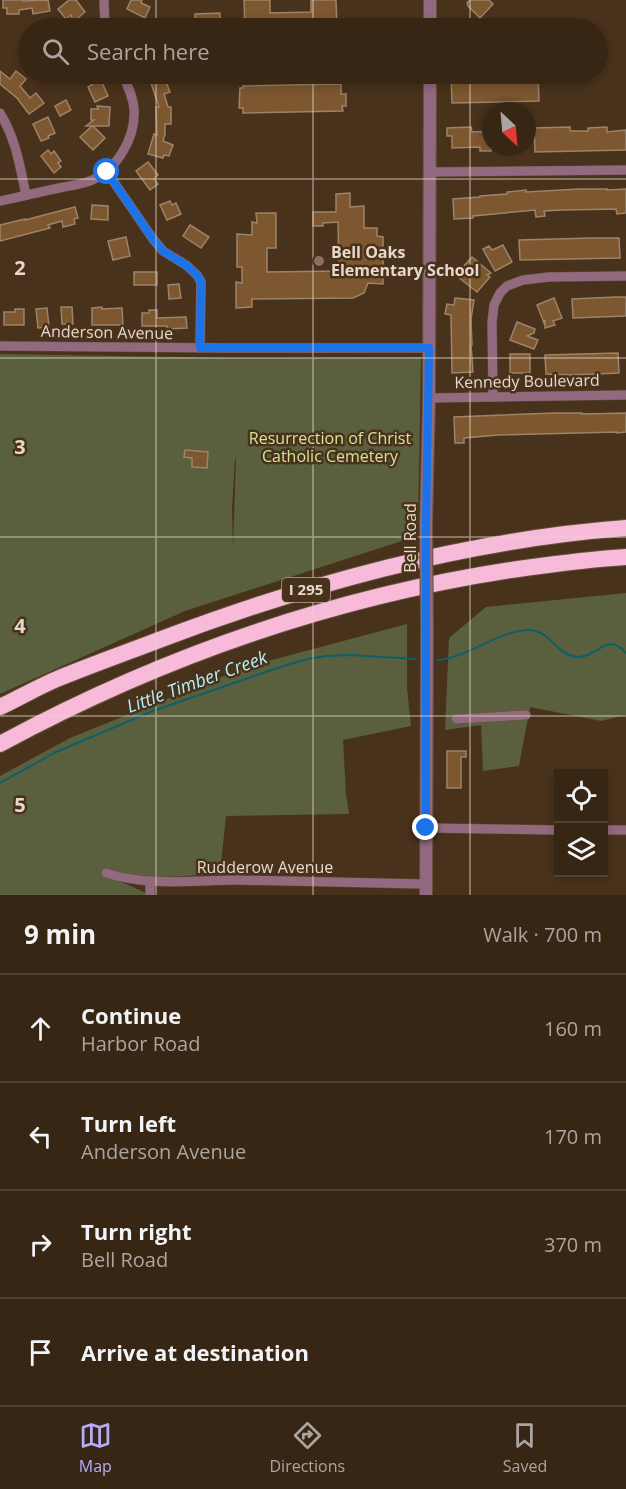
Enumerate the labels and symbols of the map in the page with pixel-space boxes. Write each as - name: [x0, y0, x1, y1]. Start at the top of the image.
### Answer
- north arrow: [482, 102, 536, 156]
- route start: [93, 158, 119, 184]
- place label: Bell Oaks Elementary School: [331, 241, 479, 281]
- text: 2: [14, 254, 26, 281]
- marker: Bell Oaks Elementary School: [312, 254, 326, 268]
- street label: Anderson Avenue: [41, 320, 173, 344]
- street label: Kennedy Boulevard: [454, 369, 600, 393]
- park label: Resurrection of Christ Catholic Cemetery: [249, 427, 411, 467]
- text: 3: [14, 433, 26, 460]
- street label: Bell Road: [399, 503, 421, 573]
- road number: I 295: [282, 578, 330, 602]
- text: 4: [14, 612, 26, 639]
- water label: Little Timber Creek: [123, 644, 271, 718]
- text: 5: [14, 791, 26, 818]
- route end: [412, 814, 438, 840]
- street label: Rudderow Avenue: [197, 856, 333, 878]

